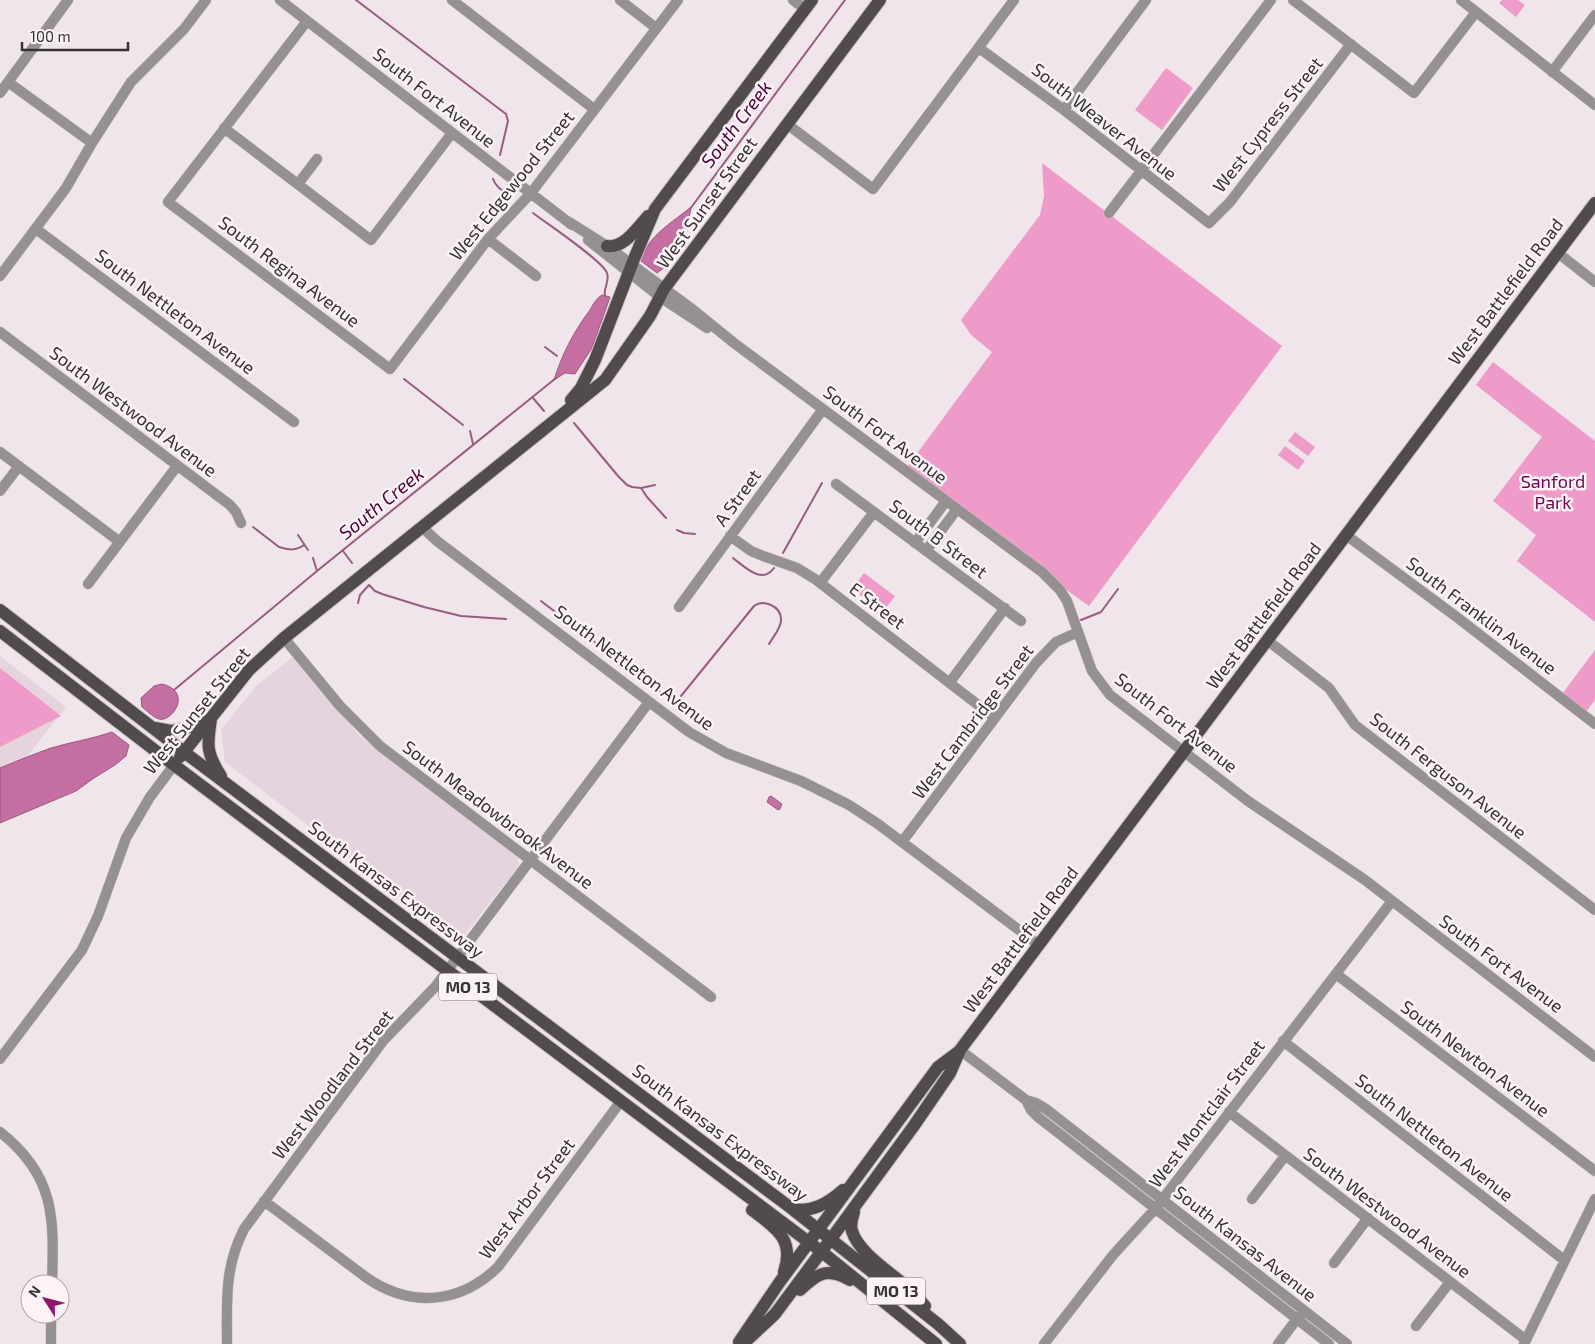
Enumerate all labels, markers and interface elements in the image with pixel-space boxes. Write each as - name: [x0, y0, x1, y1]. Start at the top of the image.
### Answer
- scale bar: [22, 20, 129, 52]
- text: 100 m: [30, 27, 71, 45]
- street label: South Fort Avenue: [369, 43, 500, 152]
- street label: West Cypress Street: [1208, 52, 1327, 196]
- street label: South Weaver Avenue: [1028, 58, 1181, 185]
- water label: South Creek: [695, 76, 776, 172]
- street label: West Edgewood Street: [444, 106, 578, 265]
- street label: West Sunset Street: [651, 132, 761, 272]
- street label: South Regina Avenue: [215, 211, 365, 332]
- street label: West Battlefield Road: [1443, 214, 1568, 369]
- street label: South Nettleton Avenue: [91, 244, 260, 378]
- street label: South Westwood Avenue: [46, 341, 221, 481]
- street label: South Fort Avenue: [819, 380, 952, 488]
- water label: South Creek: [333, 461, 428, 544]
- street label: A Street: [709, 465, 765, 530]
- park label: Sanford Park: [1521, 470, 1585, 513]
- street label: South B Street: [885, 494, 992, 582]
- street label: West Battlefield Road: [1201, 538, 1326, 693]
- street label: South Franklin Avenue: [1402, 552, 1561, 679]
- street label: E Street: [845, 577, 910, 633]
- street label: South Nettleton Avenue: [550, 600, 719, 734]
- street label: West Cambridge Street: [907, 639, 1038, 803]
- street label: West Sunset Street: [138, 642, 254, 778]
- street label: South Fort Avenue: [1111, 668, 1242, 777]
- street label: South Ferguson Avenue: [1366, 707, 1531, 843]
- street label: South Meadowbrook Avenue: [399, 735, 598, 893]
- street label: South Kansas Expressway: [304, 816, 489, 963]
- street label: West Battlefield Road: [958, 862, 1083, 1017]
- street label: South Fort Avenue: [1435, 909, 1568, 1017]
- road number: MO 13: [439, 974, 497, 1000]
- street label: South Newton Avenue: [1397, 995, 1554, 1121]
- street label: West Woodland Street: [267, 1005, 398, 1164]
- street label: West Montclair Street: [1144, 1035, 1269, 1192]
- street label: South Kansas Expressway: [628, 1059, 813, 1206]
- street label: South Nettleton Avenue: [1351, 1069, 1518, 1206]
- street label: West Arbor Street: [474, 1133, 579, 1263]
- street label: South Westwood Avenue: [1300, 1142, 1475, 1282]
- street label: South Kansas Avenue: [1170, 1181, 1321, 1306]
- north arrow: [20, 1274, 70, 1324]
- road number: MO 13: [867, 1278, 925, 1304]
- text: N: [24, 1282, 44, 1300]

